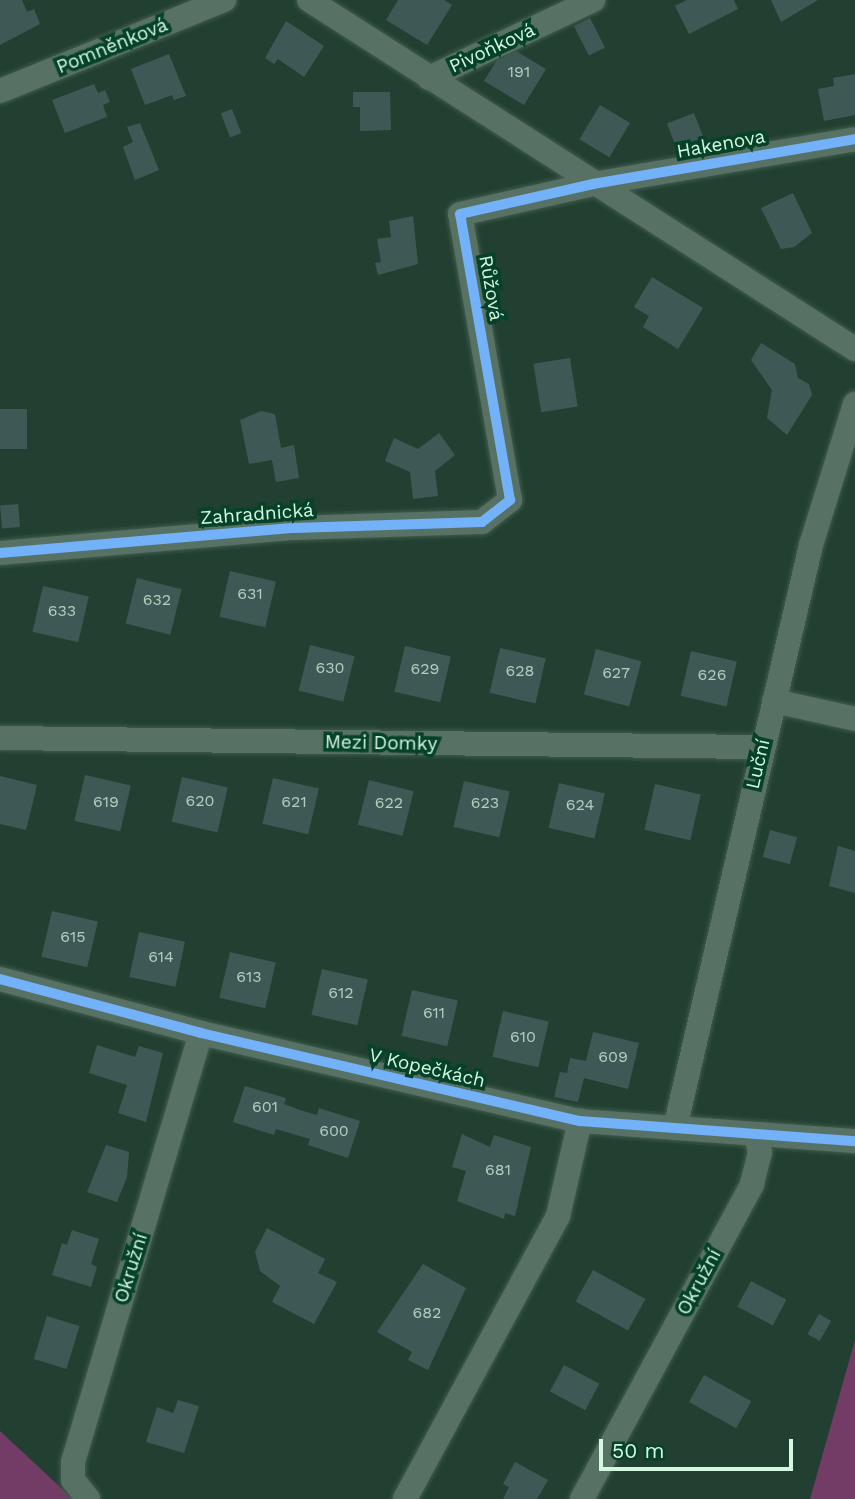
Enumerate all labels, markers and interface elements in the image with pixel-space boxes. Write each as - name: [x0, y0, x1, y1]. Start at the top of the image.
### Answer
- street label: Pomněnková: [53, 13, 171, 79]
- street label: Pivoňková: [446, 18, 538, 78]
- house number: 191: [508, 62, 530, 82]
- street label: Hakenova: [675, 125, 767, 163]
- street label: Růžová: [474, 254, 508, 322]
- street label: Zahradnická: [200, 499, 314, 529]
- house number: 631: [237, 584, 263, 604]
- house number: 632: [143, 590, 171, 610]
- house number: 633: [48, 601, 76, 621]
- house number: 630: [315, 658, 345, 678]
- house number: 629: [411, 659, 439, 679]
- house number: 628: [506, 661, 534, 681]
- house number: 627: [602, 663, 630, 683]
- house number: 626: [698, 665, 726, 685]
- street label: Mezi Domky: [325, 731, 437, 755]
- street label: Luční: [741, 737, 775, 791]
- house number: 620: [185, 791, 215, 811]
- house number: 619: [93, 792, 119, 812]
- house number: 621: [281, 792, 307, 812]
- house number: 622: [375, 793, 403, 813]
- house number: 623: [471, 793, 499, 813]
- house number: 624: [566, 795, 594, 815]
- house number: 615: [60, 927, 86, 947]
- house number: 614: [148, 947, 174, 967]
- house number: 613: [236, 967, 262, 987]
- house number: 612: [328, 983, 354, 1003]
- house number: 611: [423, 1003, 445, 1023]
- house number: 610: [510, 1027, 536, 1047]
- street label: V Kopečkách: [366, 1043, 488, 1093]
- house number: 609: [598, 1047, 628, 1067]
- house number: 601: [252, 1097, 278, 1117]
- house number: 600: [319, 1121, 349, 1141]
- house number: 681: [485, 1160, 511, 1180]
- street label: Okružní: [110, 1231, 152, 1305]
- street label: Okružní: [672, 1245, 726, 1319]
- house number: 682: [413, 1303, 441, 1323]
- scale bar: [603, 1426, 797, 1470]
- text: 50 m: [612, 1438, 664, 1463]

